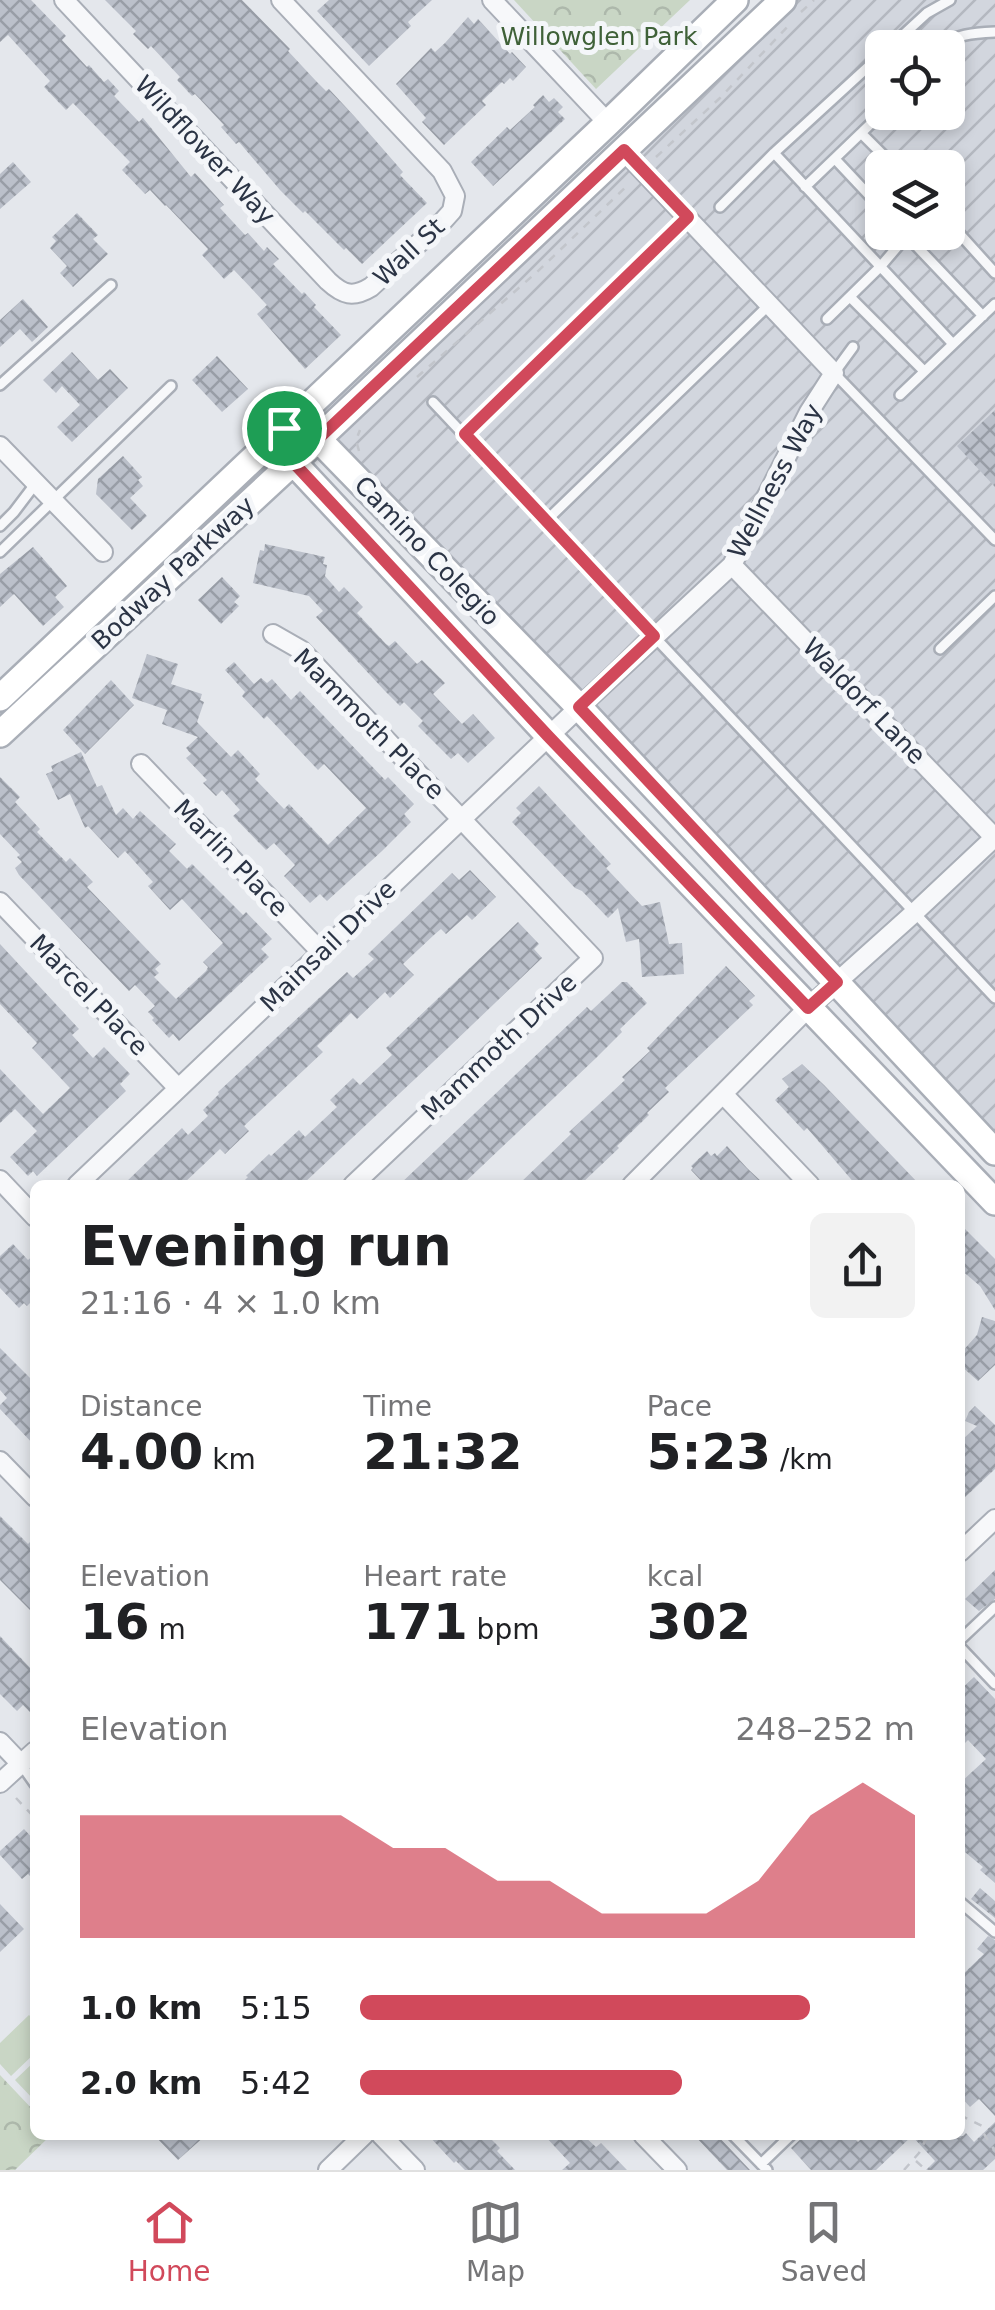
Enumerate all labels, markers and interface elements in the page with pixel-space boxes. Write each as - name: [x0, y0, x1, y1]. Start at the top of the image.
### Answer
- park label: Willowglen Park: [501, 22, 698, 51]
- map controls: [865, 30, 965, 250]
- button: locate: [865, 30, 965, 130]
- street label: Wildflower Way: [129, 70, 281, 230]
- button: layers: [865, 150, 965, 250]
- street label: Wall St: [368, 212, 450, 292]
- pin: [242, 386, 327, 471]
- street label: Wellness Way: [722, 399, 828, 563]
- icon: arrive: [257, 401, 312, 456]
- street label: Camino Colegio: [348, 470, 506, 632]
- street label: Bodway Parkway: [86, 490, 260, 656]
- street label: Waldorf Lane: [797, 632, 931, 770]
- street label: Mammoth Place: [288, 643, 450, 805]
- street label: Marlin Place: [168, 793, 294, 923]
- street label: Mainsail Drive: [254, 874, 402, 1018]
- street label: Marcel Place: [24, 928, 154, 1062]
- street label: Mammoth Drive: [416, 968, 582, 1126]
- button: share: [810, 1213, 915, 1318]
- text: Evening run: [80, 1214, 452, 1278]
- text: 21:16 · 4 × 1.0 km: [80, 1284, 381, 1322]
- text: Distance: [80, 1390, 202, 1423]
- text: Time: [363, 1390, 432, 1423]
- text: Pace: [647, 1390, 712, 1423]
- text: 4.00: [80, 1423, 203, 1481]
- text: 21:32: [363, 1423, 522, 1481]
- text: 5:23: [647, 1423, 771, 1481]
- text: km: [203, 1443, 256, 1476]
- text: /km: [771, 1443, 833, 1476]
- text: Elevation: [80, 1560, 210, 1593]
- text: Heart rate: [363, 1560, 507, 1593]
- text: kcal: [647, 1560, 703, 1593]
- text: 16: [80, 1593, 150, 1651]
- text: 171: [363, 1593, 468, 1651]
- text: 302: [647, 1593, 751, 1651]
- text: m: [150, 1613, 186, 1646]
- text: bpm: [468, 1613, 539, 1646]
- text: Elevation: [80, 1710, 229, 1748]
- text: 248–252 m: [736, 1710, 915, 1748]
- text: 1.0 km: [80, 1989, 202, 2027]
- text: 5:15: [240, 1989, 312, 2027]
- text: 2.0 km: [80, 2064, 202, 2102]
- text: 5:42: [240, 2064, 312, 2102]
- tab: Home: [128, 2195, 210, 2288]
- tab: Map: [466, 2195, 525, 2288]
- tab: Saved: [781, 2195, 867, 2288]

